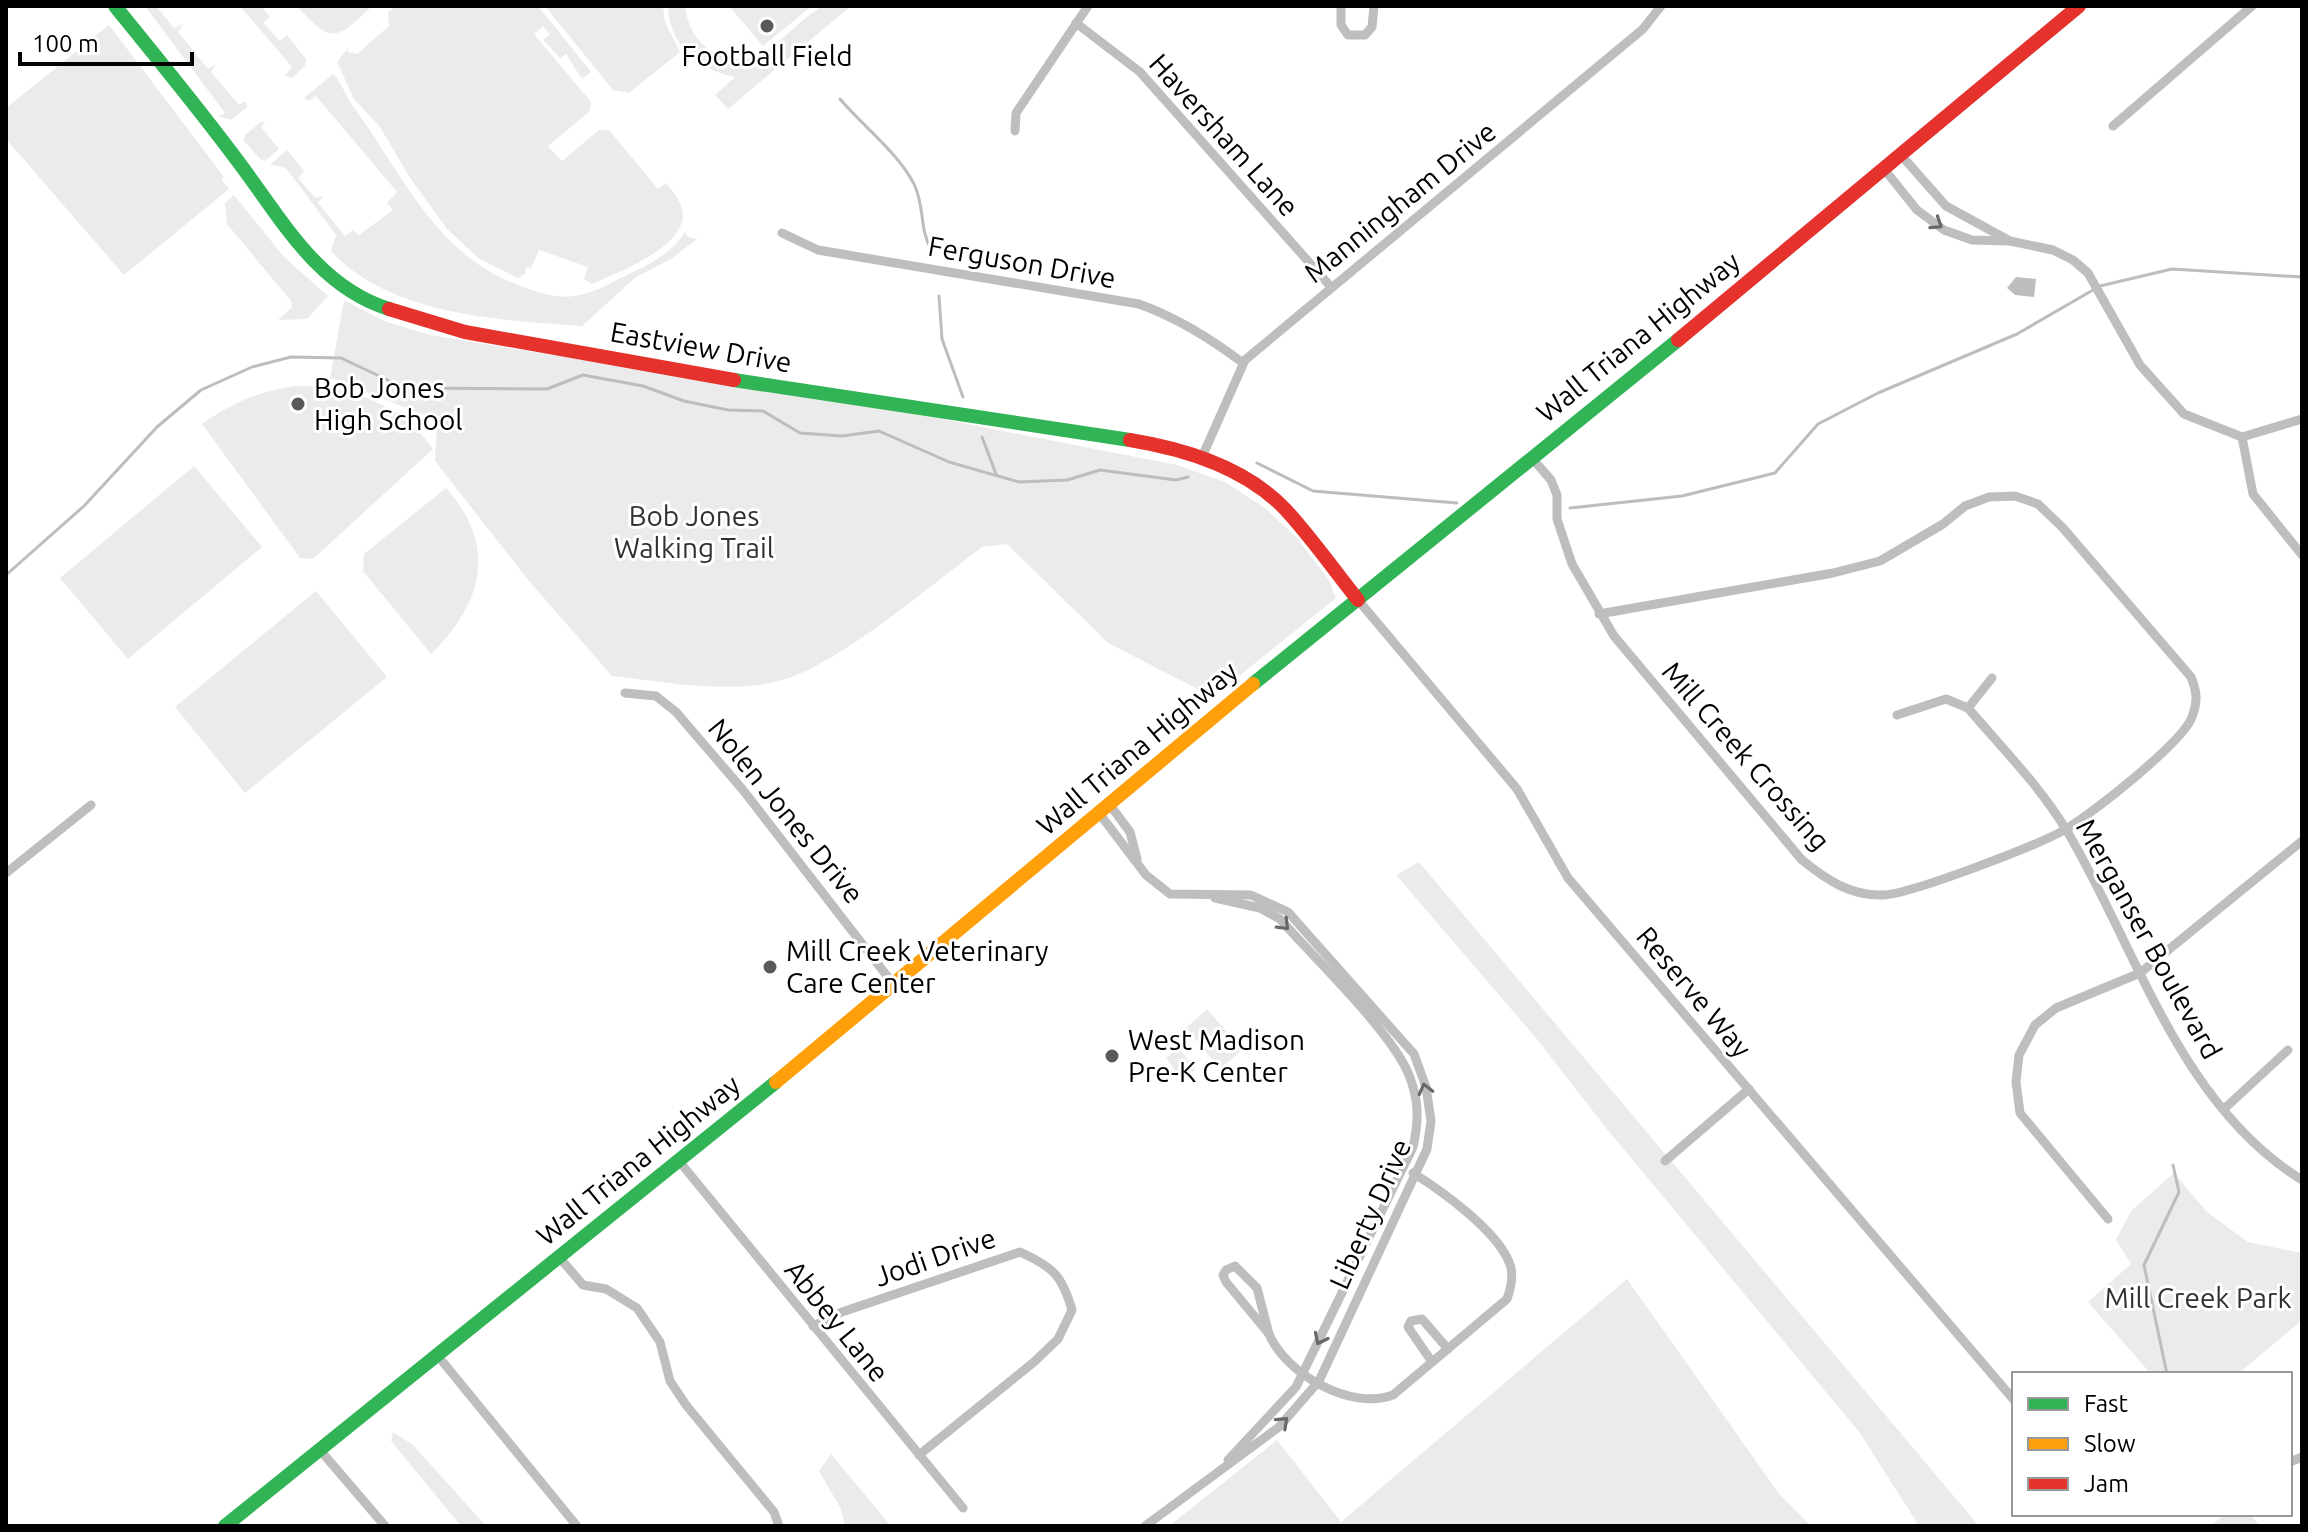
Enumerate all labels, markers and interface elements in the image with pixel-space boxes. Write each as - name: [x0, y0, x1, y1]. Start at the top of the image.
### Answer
- scale bar: [20, 16, 192, 66]
- marker: Football Field: [758, 17, 776, 35]
- text: 100 m: [32, 30, 99, 57]
- place label: Football Field: [681, 40, 853, 71]
- street label: Haversham Lane: [1144, 47, 1305, 222]
- street label: Manningham Drive: [1298, 115, 1501, 288]
- one-way arrow: [1928, 215, 1943, 230]
- street label: Ferguson Drive: [926, 230, 1118, 293]
- street label: Wall Triana Highway: [1530, 245, 1745, 428]
- street label: Eastview Drive: [608, 315, 794, 378]
- place label: Bob Jones High School: [314, 372, 463, 435]
- marker: Bob Jones High School: [289, 395, 307, 413]
- park label: Bob Jones Walking Trail: [614, 500, 774, 563]
- street label: Wall Triana Highway: [1030, 655, 1243, 840]
- street label: Mill Creek Crossing: [1656, 655, 1836, 856]
- street label: Nolen Jones Drive: [703, 712, 870, 909]
- street label: Merganser Boulevard: [2071, 813, 2228, 1064]
- one-way arrow: [1275, 916, 1289, 930]
- street label: Reserve Way: [1631, 920, 1758, 1063]
- place label: Mill Creek Veterinary Care Center: [786, 935, 1049, 998]
- marker: Mill Creek Veterinary Care Center: [761, 958, 779, 976]
- place label: West Madison Pre-K Center: [1128, 1024, 1305, 1087]
- marker: West Madison Pre-K Center: [1103, 1047, 1121, 1065]
- street label: Wall Triana Highway: [530, 1068, 745, 1251]
- one-way arrow: [1418, 1083, 1435, 1097]
- street label: Liberty Drive: [1323, 1134, 1416, 1293]
- street label: Jodi Drive: [870, 1221, 999, 1292]
- street label: Abbey Lane: [779, 1254, 896, 1387]
- park label: Mill Creek Park: [2104, 1282, 2292, 1313]
- one-way arrow: [1314, 1331, 1330, 1346]
- legend: [2012, 1372, 2292, 1516]
- text: Fast: [2084, 1390, 2128, 1417]
- one-way arrow: [1273, 1418, 1288, 1432]
- text: Slow: [2084, 1430, 2136, 1457]
- text: Jam: [2084, 1470, 2129, 1497]

